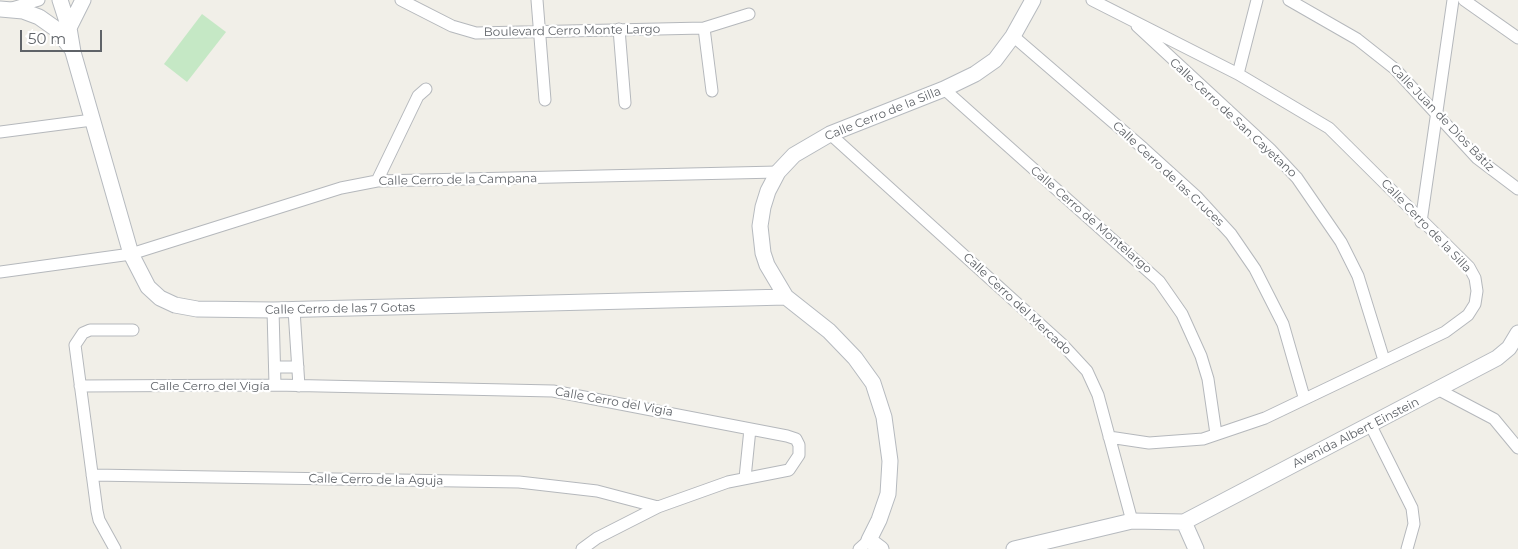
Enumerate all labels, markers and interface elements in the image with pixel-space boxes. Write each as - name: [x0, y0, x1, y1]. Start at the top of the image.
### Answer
- scale bar: [22, 20, 105, 52]
- street label: Boulevard Cerro Monte Largo: [484, 22, 660, 40]
- text: 50 m: [28, 29, 66, 48]
- street label: Calle Cerro de San Cayetano: [1167, 55, 1299, 181]
- street label: Calle Juan de Dios Bátiz: [1387, 61, 1497, 175]
- street label: Calle Cerro de la Silla: [823, 84, 943, 144]
- street label: Calle Cerro de las Cruces: [1109, 119, 1227, 229]
- street label: Calle Cerro de Montelargo: [1027, 163, 1155, 277]
- street label: Calle Cerro de la Campana: [379, 171, 537, 189]
- street label: Calle Cerro de la Silla: [1378, 176, 1474, 276]
- street label: Calle Cerro del Mercado: [960, 250, 1074, 358]
- street label: Calle Cerro de las 7 Gotas: [265, 300, 415, 318]
- street label: Calle Cerro del Vigía: [150, 379, 270, 393]
- street label: Calle Cerro del Vigía: [554, 385, 674, 419]
- street label: Avenida Albert Einstein: [1290, 395, 1422, 471]
- street label: Calle Cerro de la Aguja: [308, 472, 444, 488]

